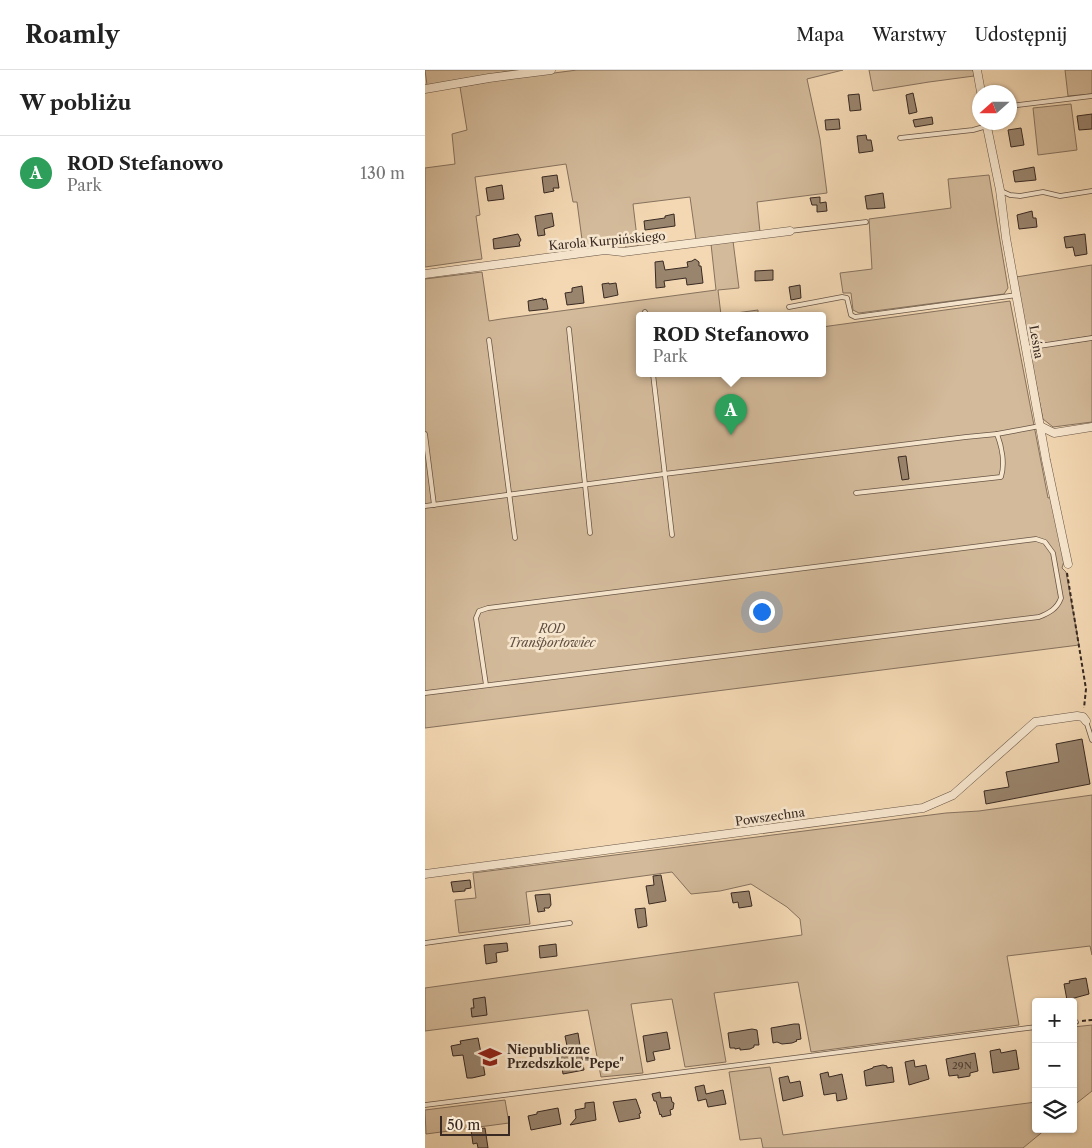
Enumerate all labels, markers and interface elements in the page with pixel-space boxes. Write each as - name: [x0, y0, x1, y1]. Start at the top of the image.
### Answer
- text: Roamly: [25, 20, 119, 49]
- text: Mapa: [796, 24, 844, 46]
- text: Warstwy: [872, 24, 946, 46]
- text: Udostępnij: [974, 24, 1067, 46]
- north arrow: [972, 85, 1017, 130]
- text: W pobliżu: [20, 90, 131, 115]
- text: ROD Stefanowo: [67, 152, 223, 175]
- text: A: [30, 163, 42, 183]
- text: 130 m: [360, 163, 405, 183]
- text: Park: [67, 175, 102, 195]
- street label: Karola Kurpińskiego: [548, 228, 666, 253]
- popup: [636, 312, 826, 377]
- text: ROD Stefanowo: [653, 323, 809, 346]
- street label: Leśna: [1026, 324, 1047, 360]
- text: Park: [653, 346, 688, 366]
- pin: A: [715, 394, 747, 435]
- your location: [749, 599, 775, 625]
- park label: ROD Transportowiec: [508, 621, 597, 650]
- street label: Powszechna: [734, 804, 806, 829]
- map controls: [1032, 998, 1077, 1133]
- button: +: [1032, 998, 1077, 1043]
- place label: Niepubliczne Przedszkole "Pepe": [507, 1042, 624, 1071]
- button: −: [1032, 1043, 1077, 1088]
- school or university icon: Niepubliczne Przedszkole "Pepe": [477, 1044, 503, 1070]
- house number: 29N: [952, 1059, 972, 1072]
- button: layers: [1032, 1088, 1077, 1133]
- scale bar: [440, 1113, 510, 1136]
- text: 50 m: [447, 1116, 480, 1134]

